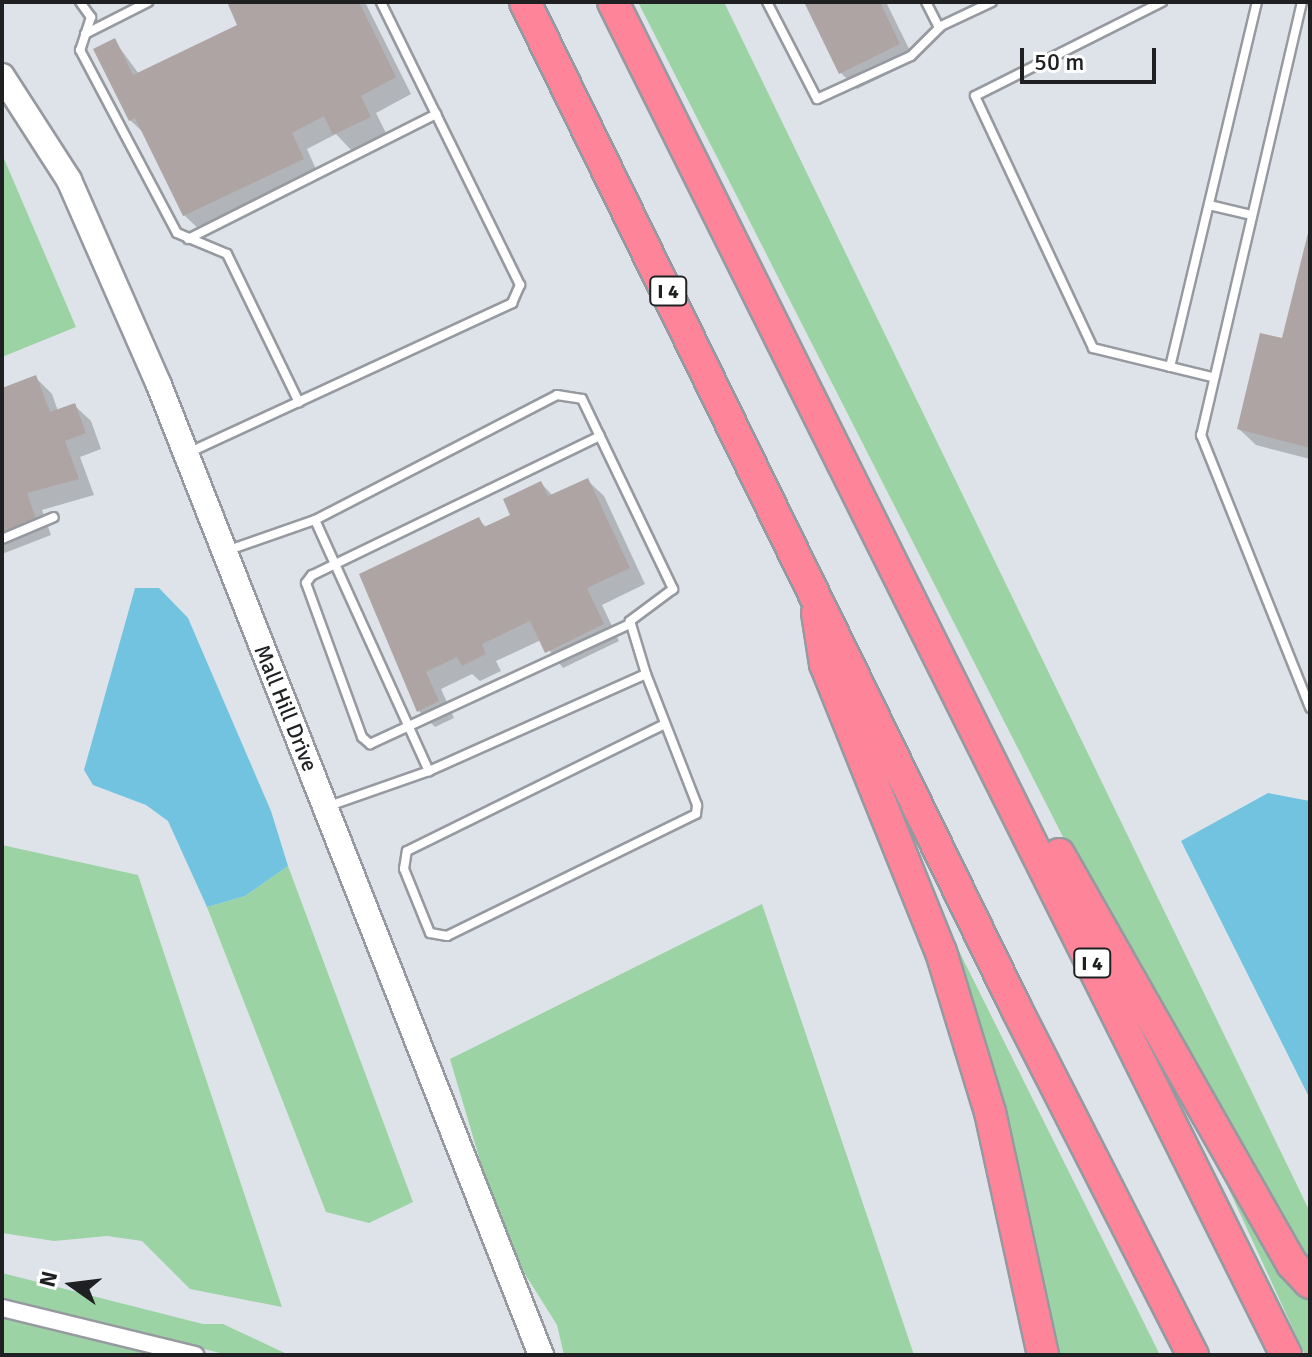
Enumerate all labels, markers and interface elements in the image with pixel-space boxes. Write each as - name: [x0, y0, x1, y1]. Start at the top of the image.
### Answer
- scale bar: [1024, 32, 1160, 82]
- text: 50 m: [1034, 47, 1084, 77]
- road number: I 4: [648, 275, 688, 307]
- street label: Mall Hill Drive: [249, 641, 323, 775]
- road number: I 4: [1072, 947, 1112, 979]
- north arrow: [32, 1245, 112, 1325]
- text: N: [33, 1268, 63, 1290]

